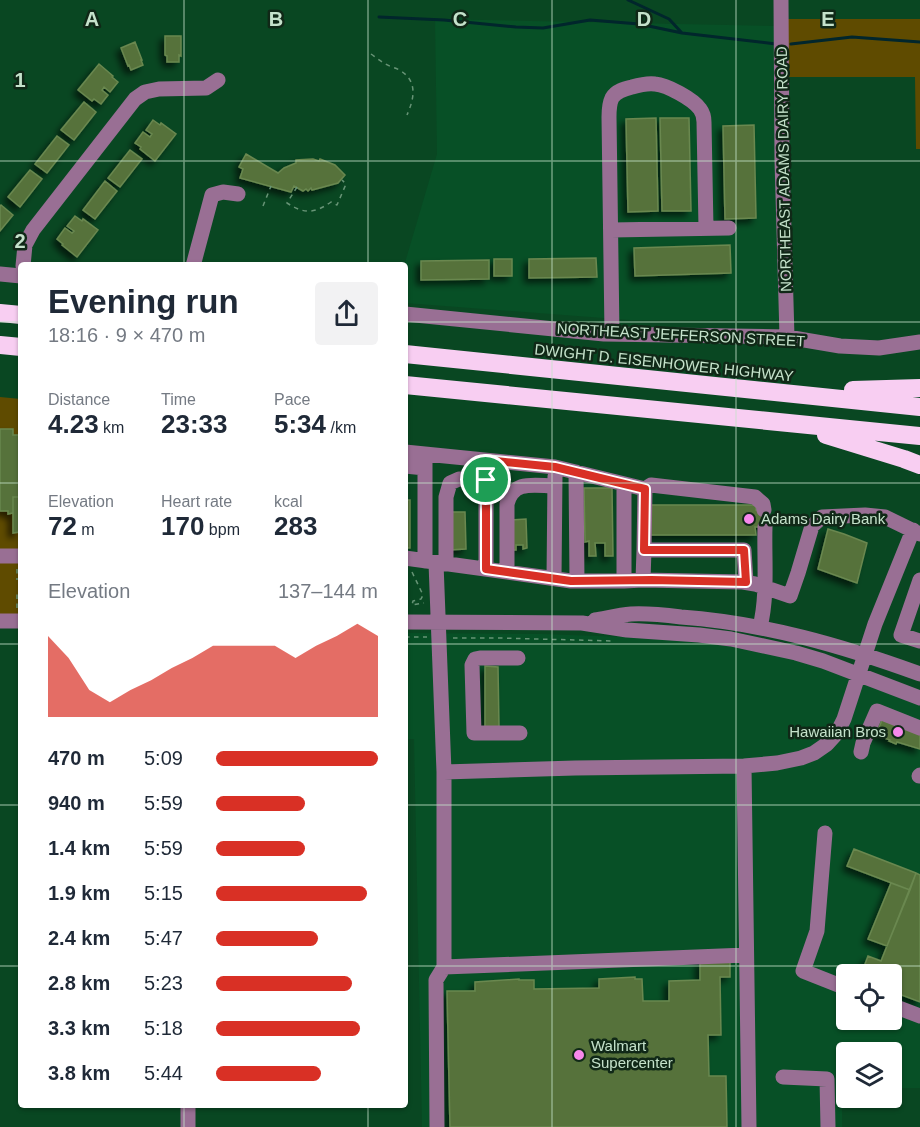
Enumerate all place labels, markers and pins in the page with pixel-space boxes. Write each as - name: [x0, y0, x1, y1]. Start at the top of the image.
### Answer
- pin: [460, 454, 511, 505]
- place label: Adams Dairy Bank: [761, 510, 886, 527]
- marker: Adams Dairy Bank: [742, 512, 756, 526]
- place label: Hawaiian Bros: [789, 723, 886, 740]
- marker: Hawaiian Bros: [891, 725, 905, 739]
- place label: Walmart Supercenter: [591, 1037, 673, 1071]
- marker: Walmart Supercenter: [572, 1048, 586, 1062]

